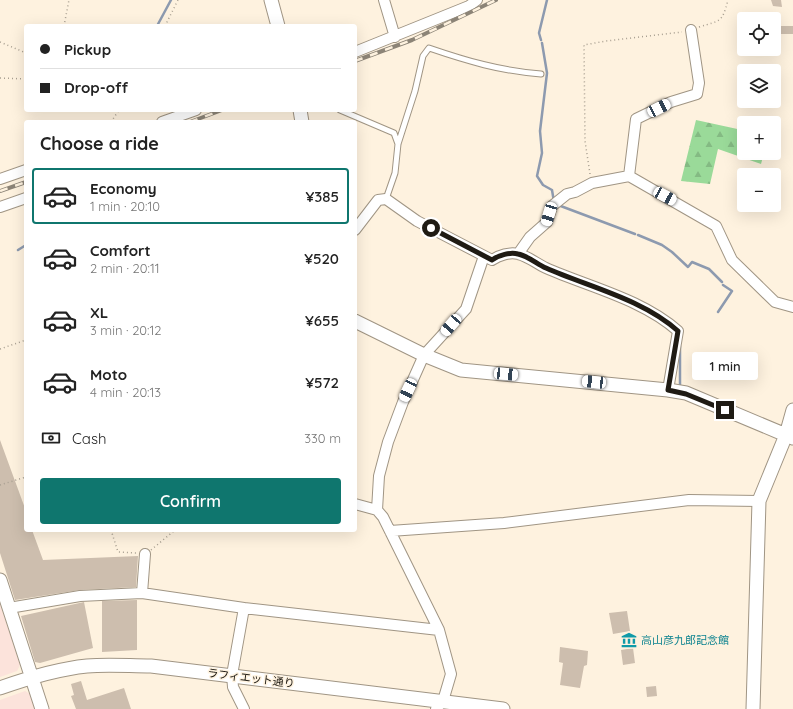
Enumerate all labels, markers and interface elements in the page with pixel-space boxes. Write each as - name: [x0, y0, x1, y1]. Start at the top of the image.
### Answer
- map controls: [737, 12, 781, 212]
- button: locate: [737, 12, 781, 56]
- text: Pickup: [64, 40, 111, 59]
- button: layers: [737, 64, 781, 108]
- text: Drop-off: [64, 78, 128, 97]
- car: [646, 97, 672, 119]
- button: +: [737, 116, 781, 160]
- text: Choose a ride: [40, 132, 159, 155]
- button: −: [737, 168, 781, 212]
- icon: car: [42, 178, 78, 214]
- text: Economy: [90, 179, 157, 198]
- car: [652, 185, 678, 207]
- text: ¥385: [306, 187, 339, 206]
- text: 1 min · 20:10: [90, 198, 160, 214]
- car: [540, 201, 558, 227]
- route start: [422, 219, 440, 237]
- icon: car: [42, 240, 78, 276]
- text: Comfort: [90, 241, 151, 260]
- text: ¥520: [304, 249, 339, 268]
- text: 2 min · 20:11: [90, 260, 160, 276]
- icon: car: [42, 302, 78, 338]
- text: XL: [90, 303, 108, 322]
- text: ¥655: [305, 311, 339, 330]
- car: [439, 312, 463, 338]
- text: 3 min · 20:12: [90, 322, 162, 338]
- callout: 1 min: [692, 352, 758, 380]
- text: 1 min: [709, 358, 741, 374]
- icon: car: [42, 364, 78, 400]
- text: Moto: [90, 365, 127, 384]
- car: [494, 367, 518, 381]
- text: ¥572: [305, 373, 339, 392]
- car: [581, 375, 607, 389]
- car: [397, 377, 419, 403]
- text: 4 min · 20:13: [90, 384, 161, 400]
- route end: [716, 401, 734, 419]
- icon: cash: [40, 427, 62, 449]
- text: Cash: [72, 429, 106, 448]
- text: 330 m: [304, 430, 341, 446]
- button: Confirm: [40, 478, 341, 524]
- museum icon: 高山彦九郎記念館: [620, 631, 638, 649]
- place label: 高山彦九郎記念館: [641, 633, 729, 647]
- street label: ラフィエット通り: [207, 666, 295, 690]

